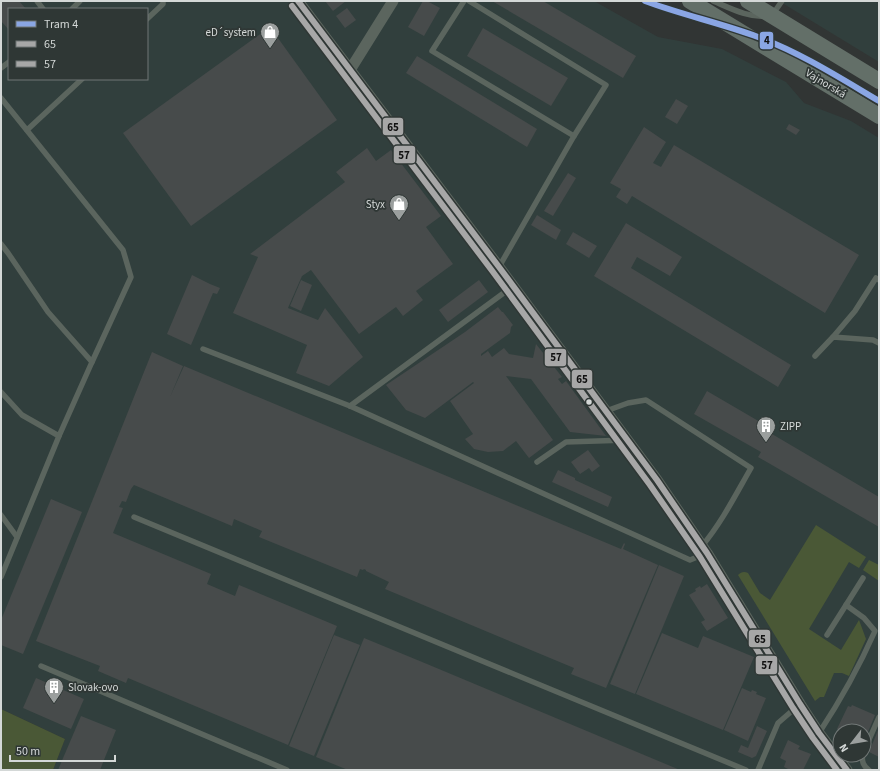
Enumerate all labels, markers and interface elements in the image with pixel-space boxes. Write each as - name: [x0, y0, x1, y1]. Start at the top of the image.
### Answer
- legend: [8, 8, 148, 80]
- text: Tram 4: [44, 16, 78, 33]
- shop icon: eD´system: [259, 21, 281, 49]
- place label: eD´system: [206, 25, 256, 40]
- line badge: 4: [759, 31, 774, 50]
- text: 4: [764, 33, 770, 48]
- text: 65: [44, 36, 56, 53]
- text: 57: [44, 56, 56, 73]
- street label: Vajnorská: [803, 65, 849, 101]
- line badge: 65: [382, 117, 404, 136]
- text: 65: [387, 120, 399, 135]
- line badge: 57: [393, 145, 416, 164]
- text: 57: [398, 148, 410, 163]
- shop icon: Styx: [388, 193, 410, 221]
- place label: Styx: [366, 197, 385, 212]
- line badge: 57: [544, 348, 567, 367]
- text: 57: [550, 350, 562, 365]
- line badge: 65: [571, 369, 593, 389]
- text: 65: [576, 372, 588, 387]
- unlabelled marker: [584, 397, 594, 407]
- building icon: ZIPP: [755, 415, 777, 443]
- place label: ZIPP: [780, 419, 801, 434]
- line badge: 65: [748, 629, 771, 648]
- text: 65: [754, 632, 766, 647]
- line badge: 57: [755, 655, 778, 675]
- text: 57: [761, 658, 773, 673]
- building icon: Slovak-ovo: [43, 676, 65, 704]
- place label: Slovak-ovo: [68, 680, 118, 695]
- north arrow: [832, 723, 872, 763]
- scale bar: [10, 737, 115, 763]
- text: N: [836, 741, 852, 755]
- text: 50 m: [16, 743, 40, 760]

